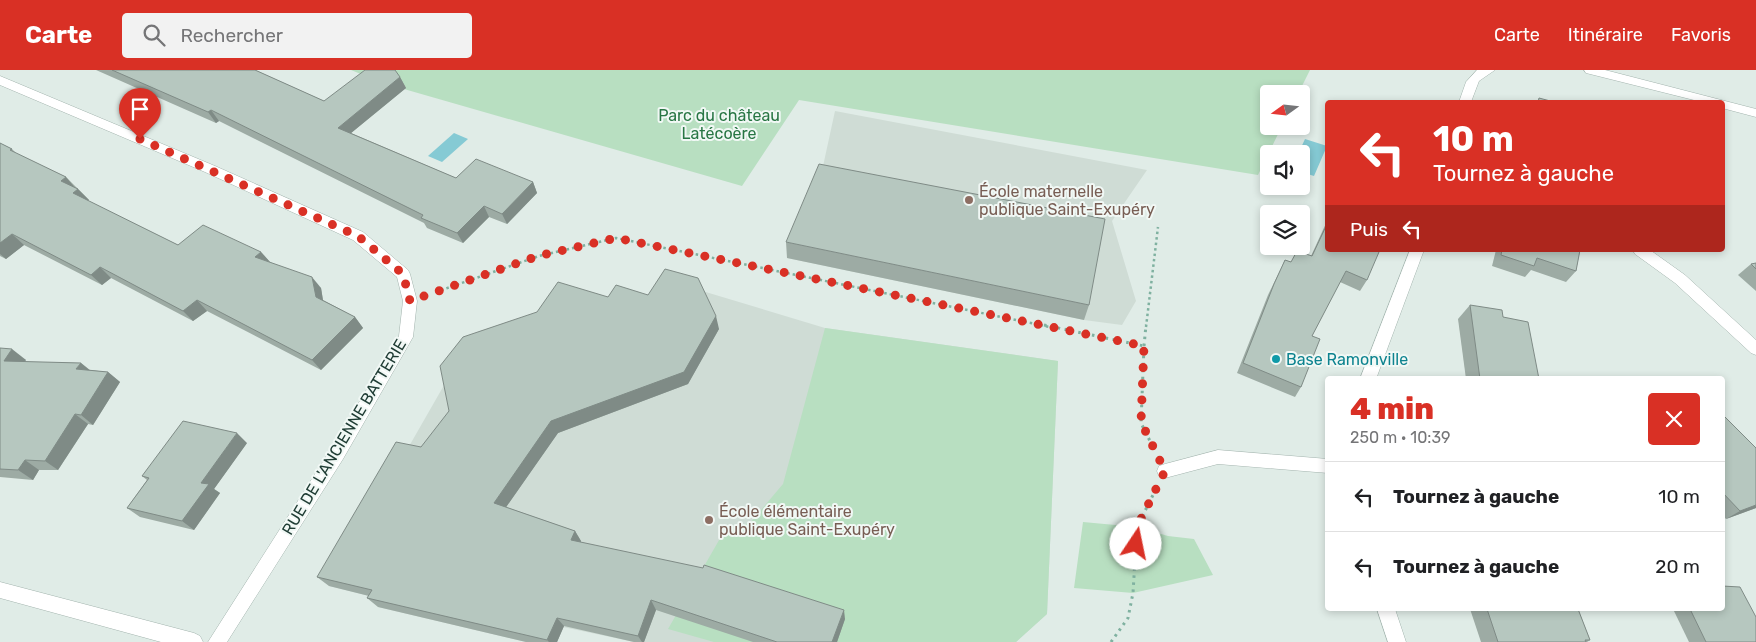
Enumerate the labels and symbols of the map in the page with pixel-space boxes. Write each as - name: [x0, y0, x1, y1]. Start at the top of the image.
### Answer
- north arrow: [1260, 85, 1310, 135]
- pin: [119, 88, 161, 139]
- park label: Parc du château Latécoère: [658, 106, 780, 143]
- place label: École maternelle publique Saint-Exupéry: [979, 182, 1155, 219]
- marker: École maternelle publique Saint-Exupéry: [963, 194, 975, 206]
- street label: RUE DE L'ANCIENNE BATTERIE: [278, 336, 410, 538]
- place label: Base Ramonville: [1286, 350, 1408, 369]
- marker: Base Ramonville: [1270, 353, 1282, 365]
- place label: École élémentaire publique Saint-Exupéry: [719, 502, 895, 539]
- marker: École élémentaire publique Saint-Exupéry: [703, 514, 715, 526]
- position arrow: [1109, 517, 1161, 569]

